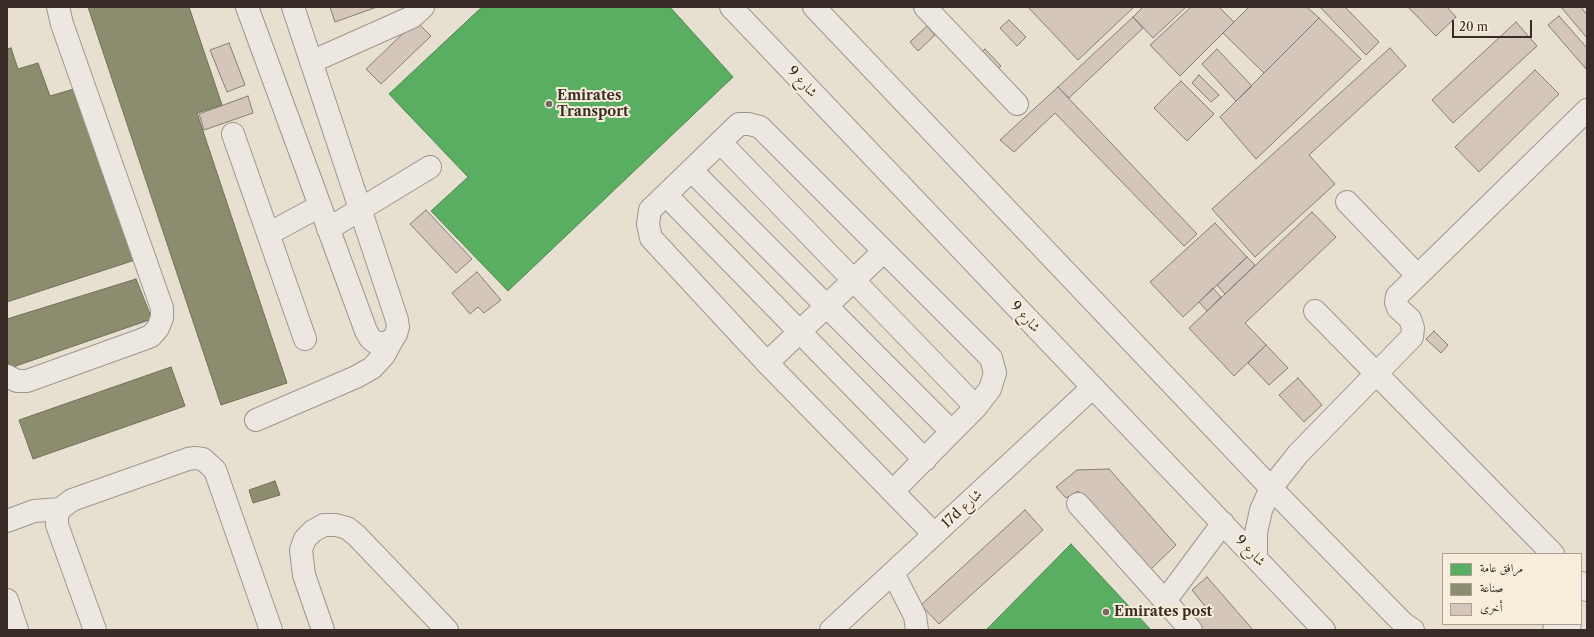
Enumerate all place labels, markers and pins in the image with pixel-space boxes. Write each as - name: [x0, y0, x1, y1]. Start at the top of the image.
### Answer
- place label: Emirates Transport: [557, 88, 629, 120]
- marker: Emirates Transport: [544, 99, 554, 109]
- place label: Emirates post: [1114, 604, 1212, 620]
- marker: Emirates post: [1101, 607, 1111, 617]

